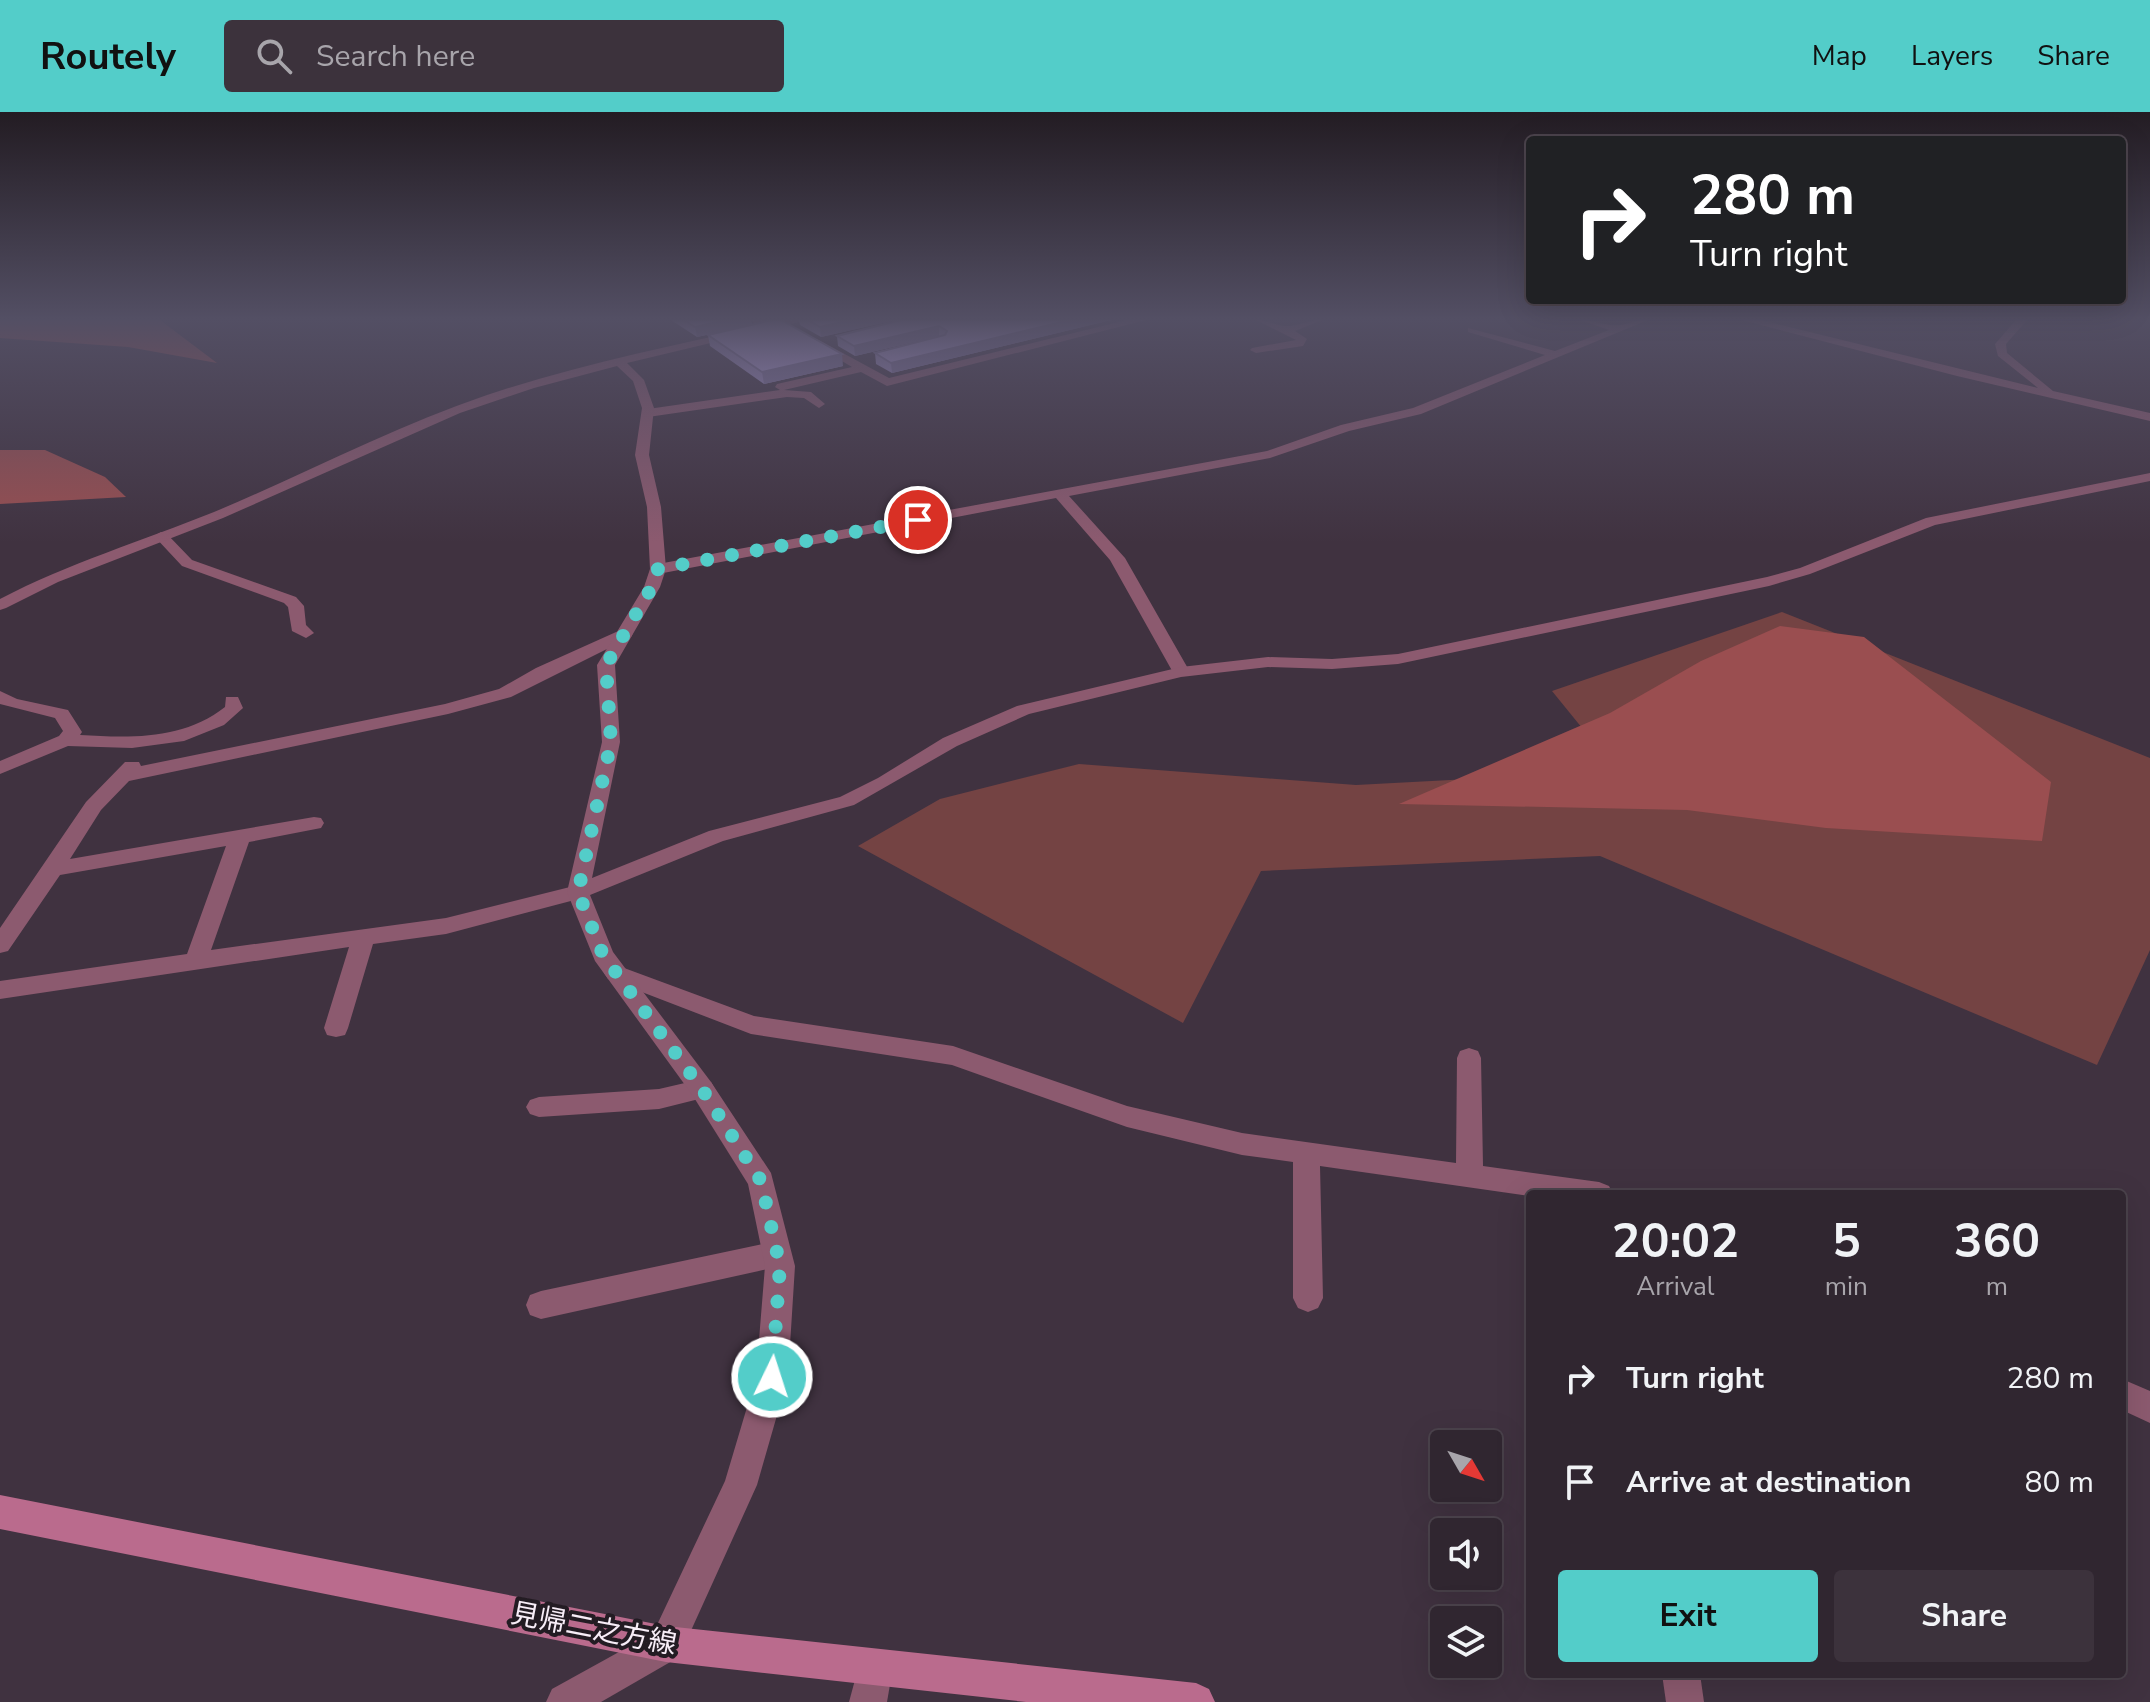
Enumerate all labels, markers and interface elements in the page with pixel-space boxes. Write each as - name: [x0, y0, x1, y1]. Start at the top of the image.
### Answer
- search box: [224, 20, 784, 92]
- text: Routely: [40, 31, 176, 82]
- icon: search: [252, 34, 296, 78]
- text: Search here: [316, 36, 475, 77]
- text: Map: [1812, 37, 1867, 75]
- text: Layers: [1911, 37, 1993, 75]
- text: Share: [2037, 37, 2110, 75]
- text: 280 m: [1690, 157, 1855, 234]
- icon: right: [1558, 168, 1662, 272]
- text: Turn right: [1690, 230, 1847, 279]
- pin: [884, 486, 952, 554]
- icon: arrive: [896, 498, 940, 542]
- text: 20:02: [1612, 1208, 1739, 1274]
- text: 5: [1832, 1208, 1861, 1274]
- text: 360: [1954, 1208, 2040, 1274]
- text: Arrival: [1636, 1269, 1715, 1304]
- text: min: [1825, 1269, 1868, 1304]
- text: m: [1986, 1269, 2008, 1304]
- position arrow: [730, 1335, 814, 1419]
- icon: right: [1558, 1356, 1602, 1400]
- text: Turn right: [1626, 1358, 1764, 1399]
- text: 280 m: [2007, 1358, 2094, 1399]
- north arrow: [1430, 1430, 1502, 1502]
- map controls: [1430, 1430, 1502, 1678]
- icon: arrive: [1558, 1460, 1602, 1504]
- text: Arrive at destination: [1626, 1462, 1911, 1503]
- text: 80 m: [2025, 1462, 2094, 1503]
- button: sound: [1430, 1518, 1502, 1590]
- button: Exit: [1558, 1570, 1818, 1662]
- button: Share: [1834, 1570, 2094, 1662]
- street label: 見帰二之方線: [508, 1594, 680, 1664]
- button: layers: [1430, 1606, 1502, 1678]

